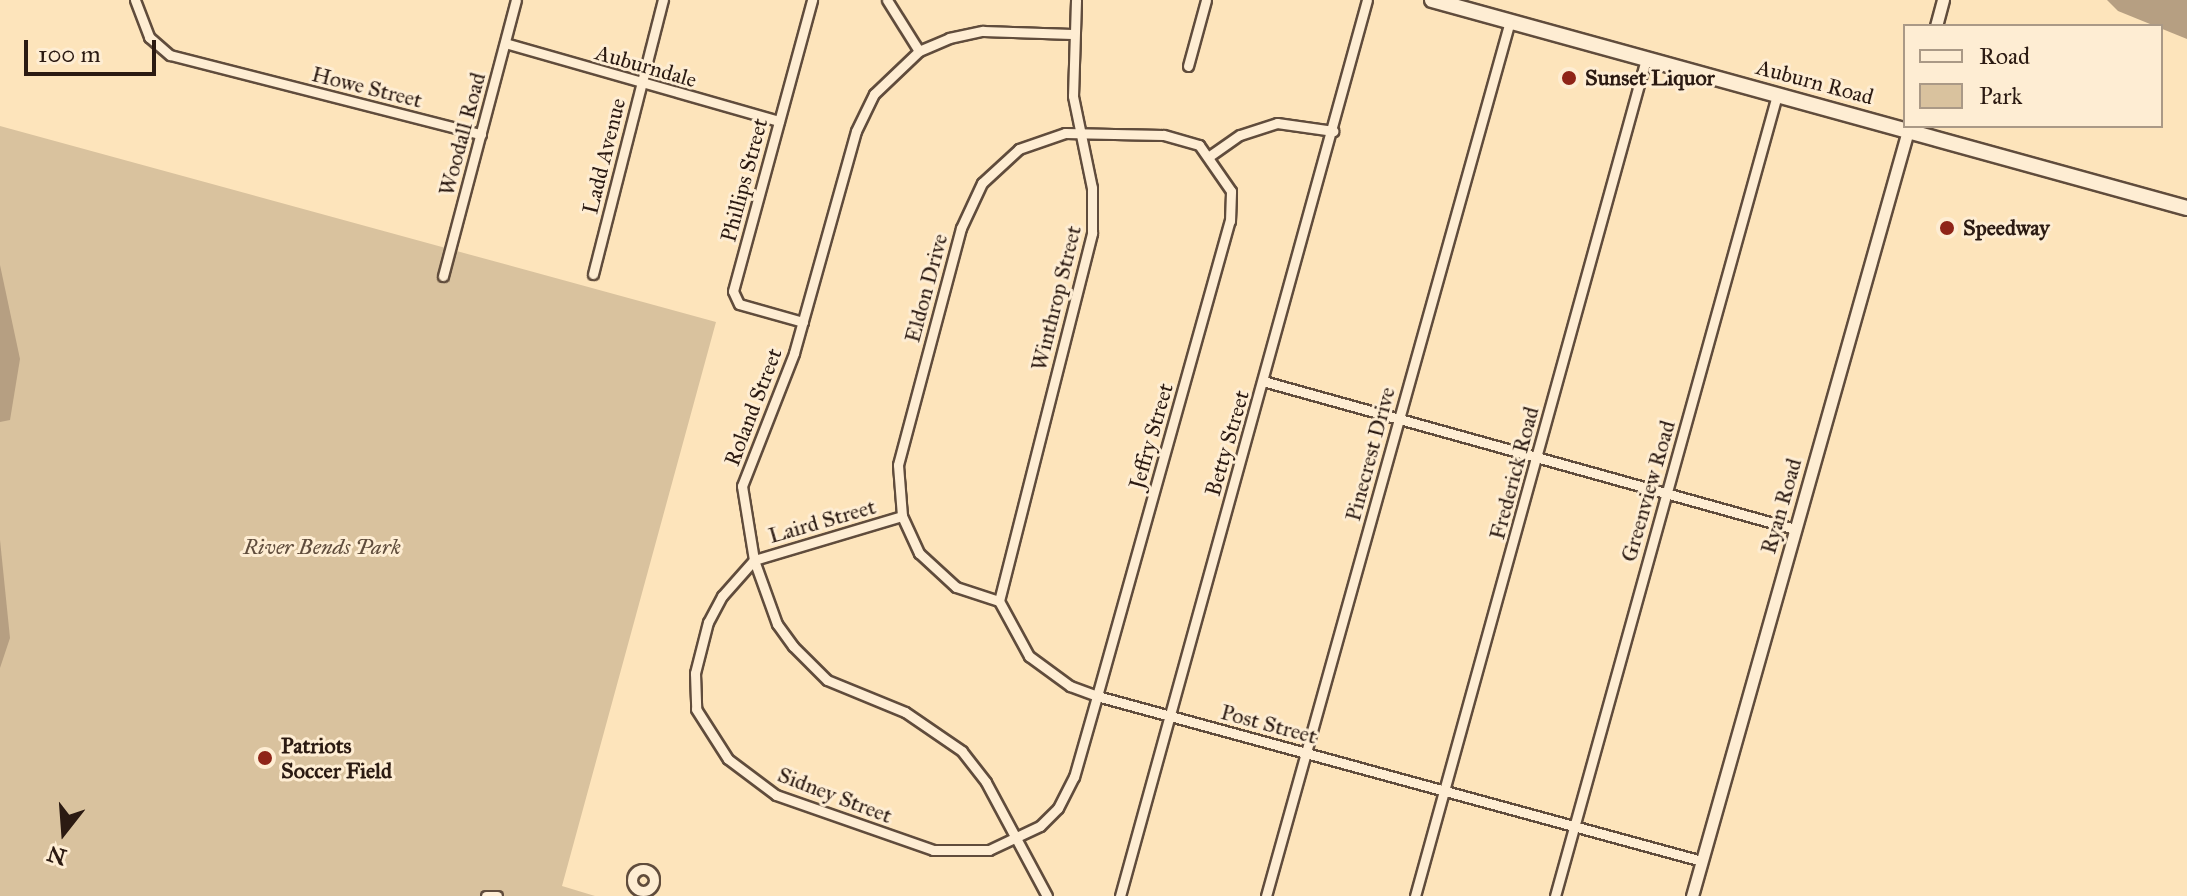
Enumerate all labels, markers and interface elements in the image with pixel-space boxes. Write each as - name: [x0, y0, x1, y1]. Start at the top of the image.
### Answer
- scale bar: [28, 24, 160, 74]
- legend: [1903, 24, 2163, 128]
- text: 100 m: [38, 39, 101, 69]
- street label: Auburndale: [592, 39, 700, 93]
- text: Road: [1979, 41, 2030, 71]
- street label: Auburn Road: [1753, 54, 1877, 110]
- street label: Howe Street: [309, 61, 425, 113]
- place label: Sunset Liquor: [1585, 65, 1715, 91]
- marker: Sunset Liquor: [1560, 69, 1578, 87]
- street label: Woodall Road: [433, 70, 491, 198]
- text: Park: [1979, 81, 2022, 111]
- street label: Ladd Avenue: [577, 95, 631, 217]
- street label: Phillips Street: [715, 115, 773, 245]
- place label: Speedway: [1963, 215, 2050, 241]
- marker: Speedway: [1938, 219, 1956, 237]
- street label: Winthrop Street: [1025, 223, 1087, 373]
- street label: Eldon Drive: [899, 231, 953, 345]
- street label: Roland Street: [718, 344, 788, 470]
- street label: Jeffry Street: [1123, 380, 1179, 492]
- street label: Pinecrest Drive: [1339, 384, 1401, 524]
- street label: Betty Street: [1199, 387, 1255, 499]
- street label: Frederick Road: [1484, 404, 1544, 542]
- street label: Greenview Road: [1615, 417, 1681, 565]
- street label: Ryan Road: [1755, 455, 1807, 557]
- street label: Laird Street: [765, 493, 879, 549]
- park label: River Bends Park: [243, 534, 401, 560]
- street label: Post Street: [1218, 698, 1320, 750]
- place label: Patriots Soccer Field: [281, 732, 392, 784]
- marker: Patriots Soccer Field: [256, 749, 274, 767]
- street label: Sidney Street: [774, 761, 896, 829]
- north arrow: [24, 792, 104, 872]
- text: N: [44, 840, 70, 871]

